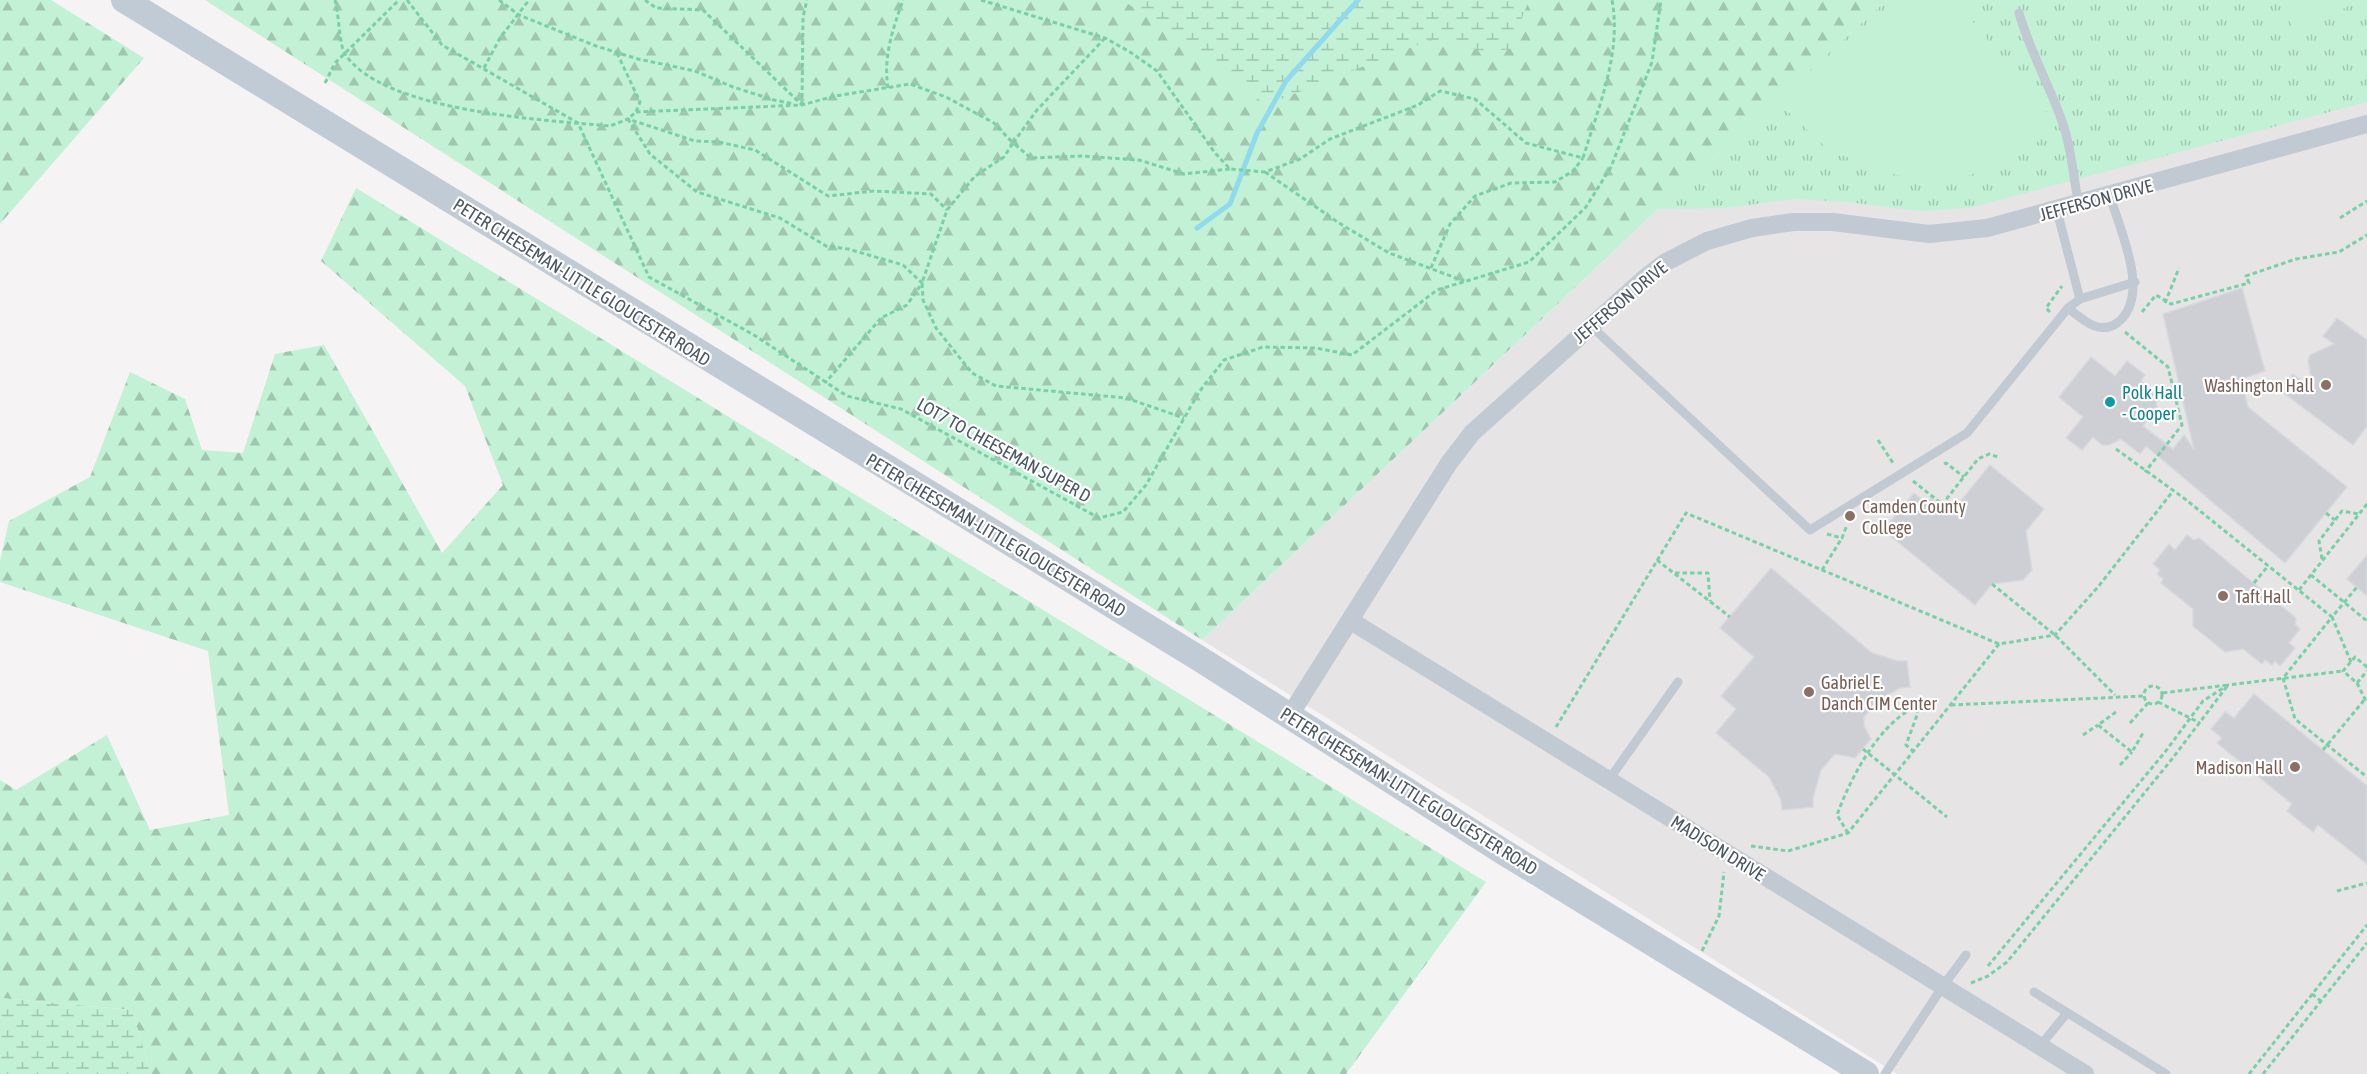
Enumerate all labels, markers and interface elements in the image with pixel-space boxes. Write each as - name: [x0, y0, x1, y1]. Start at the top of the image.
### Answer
- street label: JEFFERSON DRIVE: [2037, 175, 2155, 225]
- street label: PETER CHEESEMAN-LITTLE GLOUCESTER ROAD: [450, 194, 714, 370]
- street label: JEFFERSON DRIVE: [1569, 256, 1671, 347]
- place label: Washington Hall: [2204, 375, 2314, 396]
- marker: Washington Hall: [2319, 378, 2333, 392]
- place label: Polk Hall - Cooper: [2122, 382, 2183, 424]
- street label: LOT7 TO CHEESEMAN SUPER D: [913, 393, 1095, 507]
- marker: Polk Hall - Cooper: [2103, 395, 2117, 409]
- street label: PETER CHEESEMAN-LITTLE GLOUCESTER ROAD: [862, 449, 1130, 621]
- place label: Camden County College: [1862, 496, 1966, 538]
- marker: Camden County College: [1843, 509, 1857, 523]
- place label: Taft Hall: [2235, 586, 2291, 607]
- marker: Taft Hall: [2216, 589, 2230, 603]
- place label: Gabriel E. Danch CIM Center: [1821, 672, 1937, 714]
- marker: Gabriel E. Danch CIM Center: [1802, 685, 1816, 699]
- street label: PETER CHEESEMAN-LITTLE GLOUCESTER ROAD: [1277, 703, 1541, 879]
- place label: Madison Hall: [2196, 757, 2283, 778]
- marker: Madison Hall: [2288, 760, 2302, 774]
- street label: MADISON DRIVE: [1667, 811, 1769, 885]

